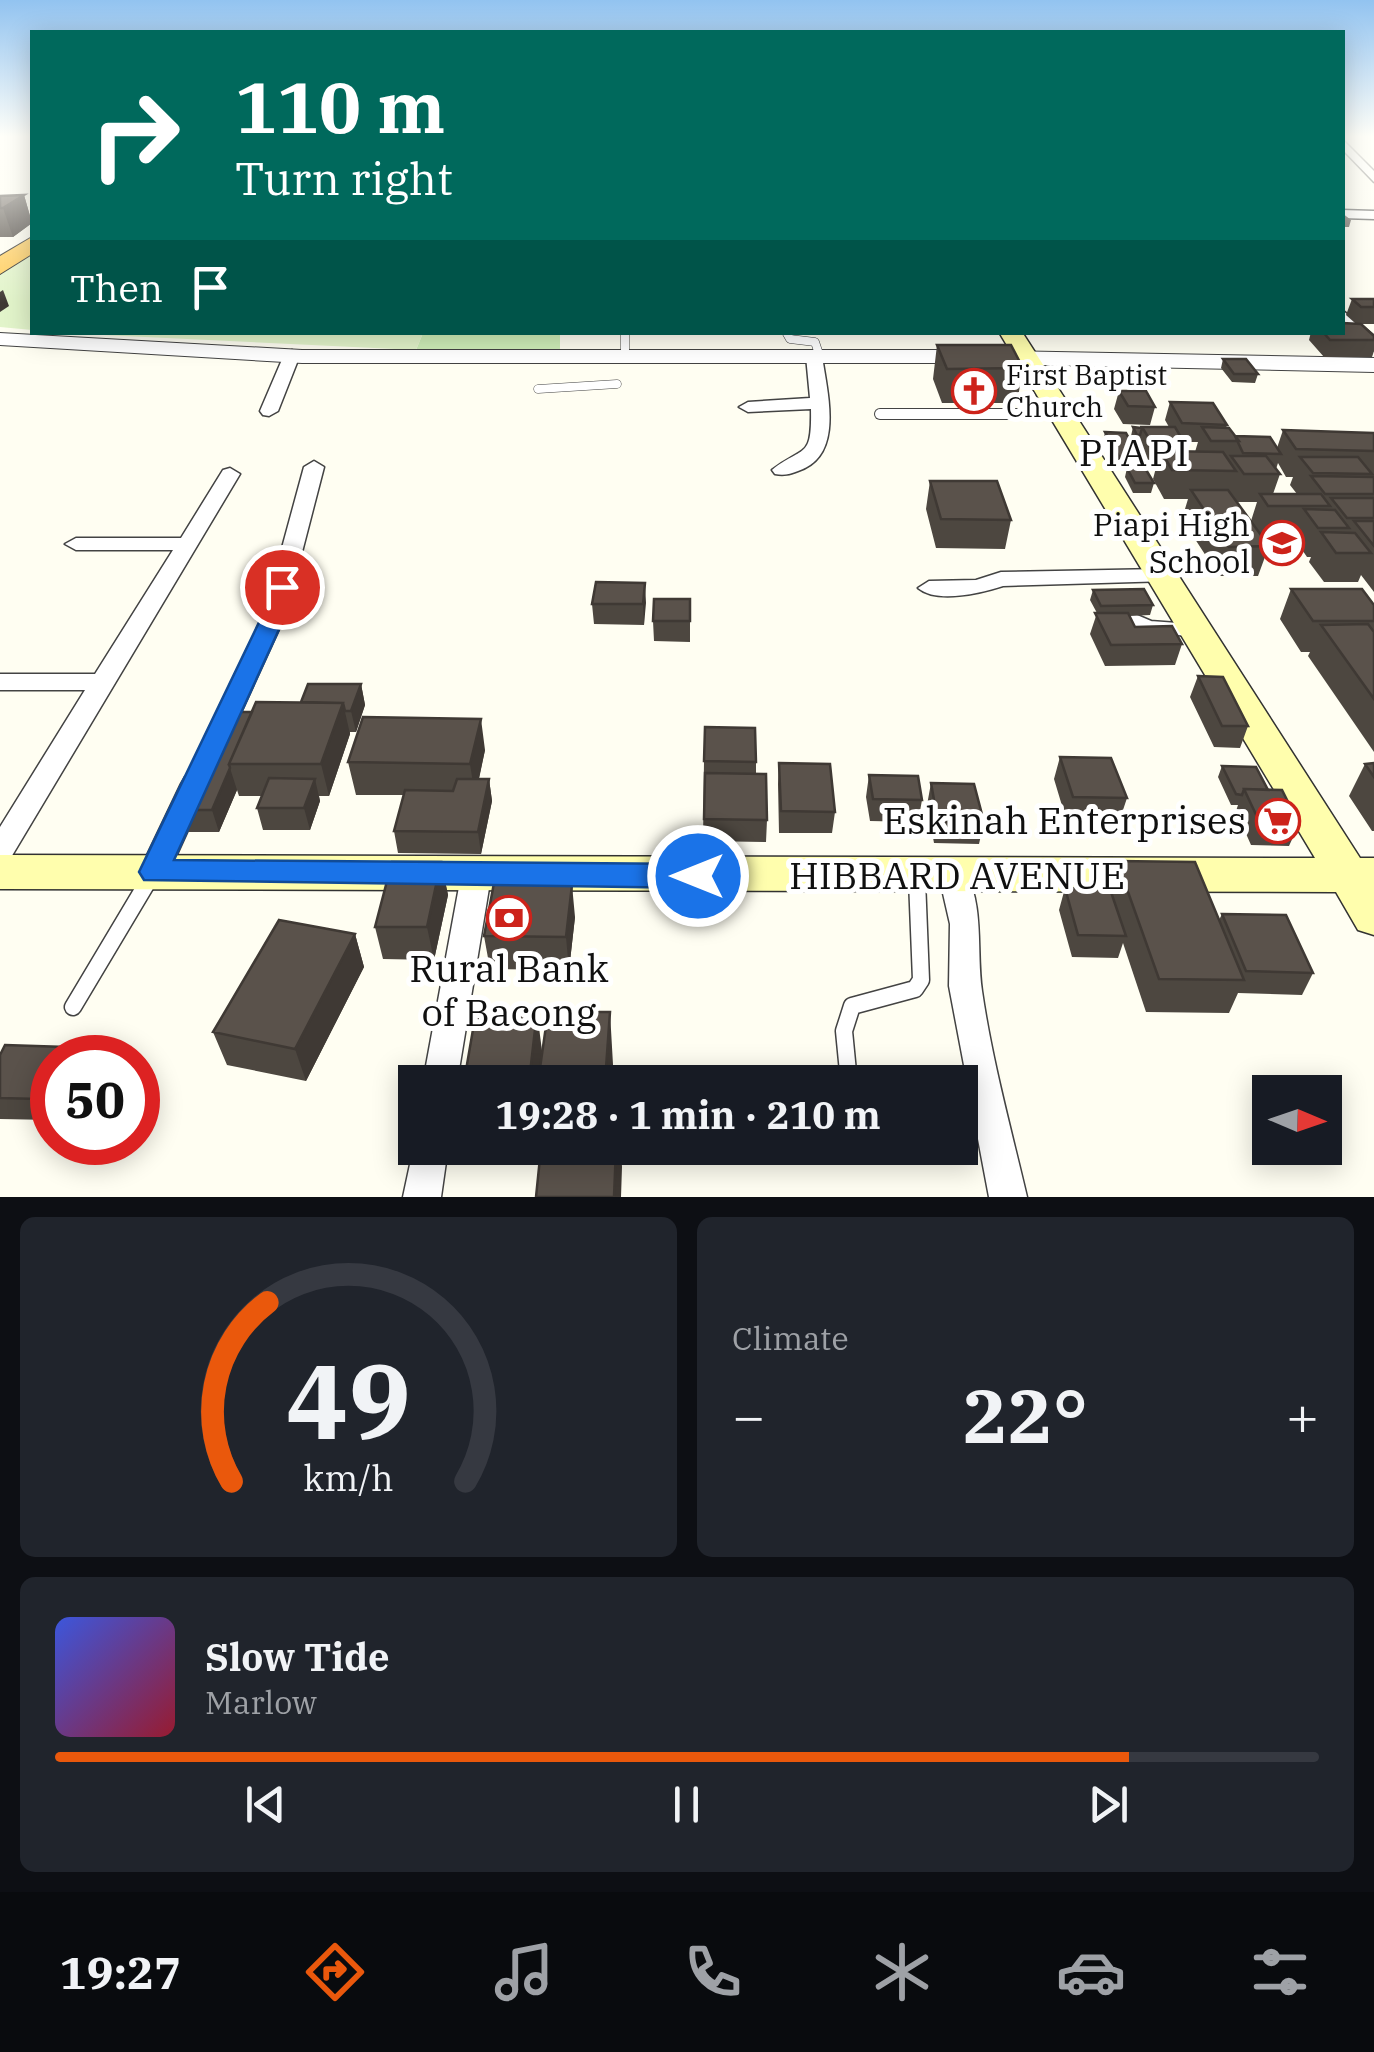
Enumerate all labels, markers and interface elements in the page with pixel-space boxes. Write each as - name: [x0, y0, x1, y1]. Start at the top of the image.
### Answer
- text: 110 m: [235, 61, 445, 152]
- icon: right: [70, 70, 200, 200]
- text: Turn right: [235, 149, 453, 207]
- icon: arrive: [183, 260, 238, 315]
- text: Then: [70, 263, 163, 312]
- place label: First Baptist Church: [1006, 356, 1167, 425]
- church icon: First Baptist Church: [951, 368, 997, 414]
- district label: PIAPI: [1079, 427, 1191, 476]
- place label: Piapi High School: [1093, 503, 1250, 582]
- school or university icon: Piapi High School: [1259, 520, 1305, 566]
- pin: [240, 545, 325, 630]
- icon: arrive: [255, 560, 310, 615]
- place label: Eskinah Enterprises: [883, 795, 1246, 844]
- supermarket icon: Eskinah Enterprises: [1255, 798, 1301, 844]
- position arrow: [646, 824, 750, 928]
- street label: HIBBARD AVENUE: [789, 850, 1125, 899]
- bank icon: Rural Bank of Bacong: [486, 895, 532, 941]
- place label: Rural Bank of Bacong: [409, 943, 609, 1036]
- speed limit sign: 50: [30, 1035, 160, 1165]
- north arrow: [1252, 1075, 1342, 1165]
- map controls: [1252, 1075, 1342, 1165]
- text: 19:28 · 1 min · 210 m: [495, 1090, 881, 1139]
- text: Climate: [732, 1317, 849, 1359]
- text: 49: [286, 1332, 411, 1468]
- text: 22°: [963, 1366, 1088, 1464]
- text: −: [732, 1380, 765, 1451]
- text: +: [1286, 1380, 1319, 1451]
- text: km/h: [303, 1454, 394, 1501]
- text: Slow Tide: [205, 1632, 390, 1681]
- text: Marlow: [205, 1681, 317, 1723]
- icon: previous: [238, 1777, 293, 1832]
- icon: pause: [659, 1777, 714, 1832]
- icon: next: [1081, 1777, 1136, 1832]
- icon: directions: [300, 1937, 370, 2007]
- icon: music: [489, 1937, 559, 2007]
- icon: phone: [678, 1937, 748, 2007]
- icon: climate: [867, 1937, 937, 2007]
- icon: car: [1056, 1937, 1126, 2007]
- icon: filters: [1245, 1937, 1315, 2007]
- text: 19:27: [59, 1943, 181, 2001]

